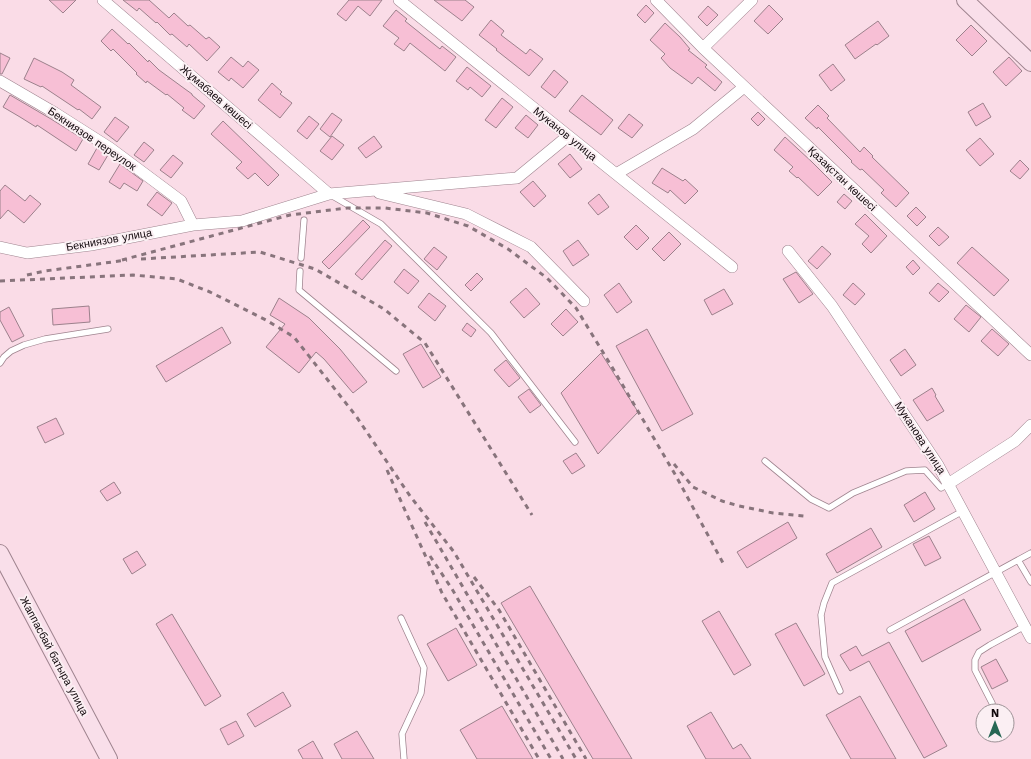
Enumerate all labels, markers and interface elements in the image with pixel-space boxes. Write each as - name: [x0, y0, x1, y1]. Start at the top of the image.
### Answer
- street label: Жұмабаев көшесі: [177, 62, 255, 132]
- street label: Муканов улица: [531, 104, 600, 164]
- street label: Бекниязов переулок: [45, 105, 139, 174]
- street label: Қазақстан көшесі: [805, 144, 879, 214]
- street label: Бекниязов улица: [65, 226, 154, 254]
- street label: Муканова улица: [892, 399, 949, 477]
- street label: Жаппасбай батыра улица: [17, 594, 91, 719]
- north arrow: [975, 703, 1015, 743]
- text: N: [991, 707, 999, 720]

